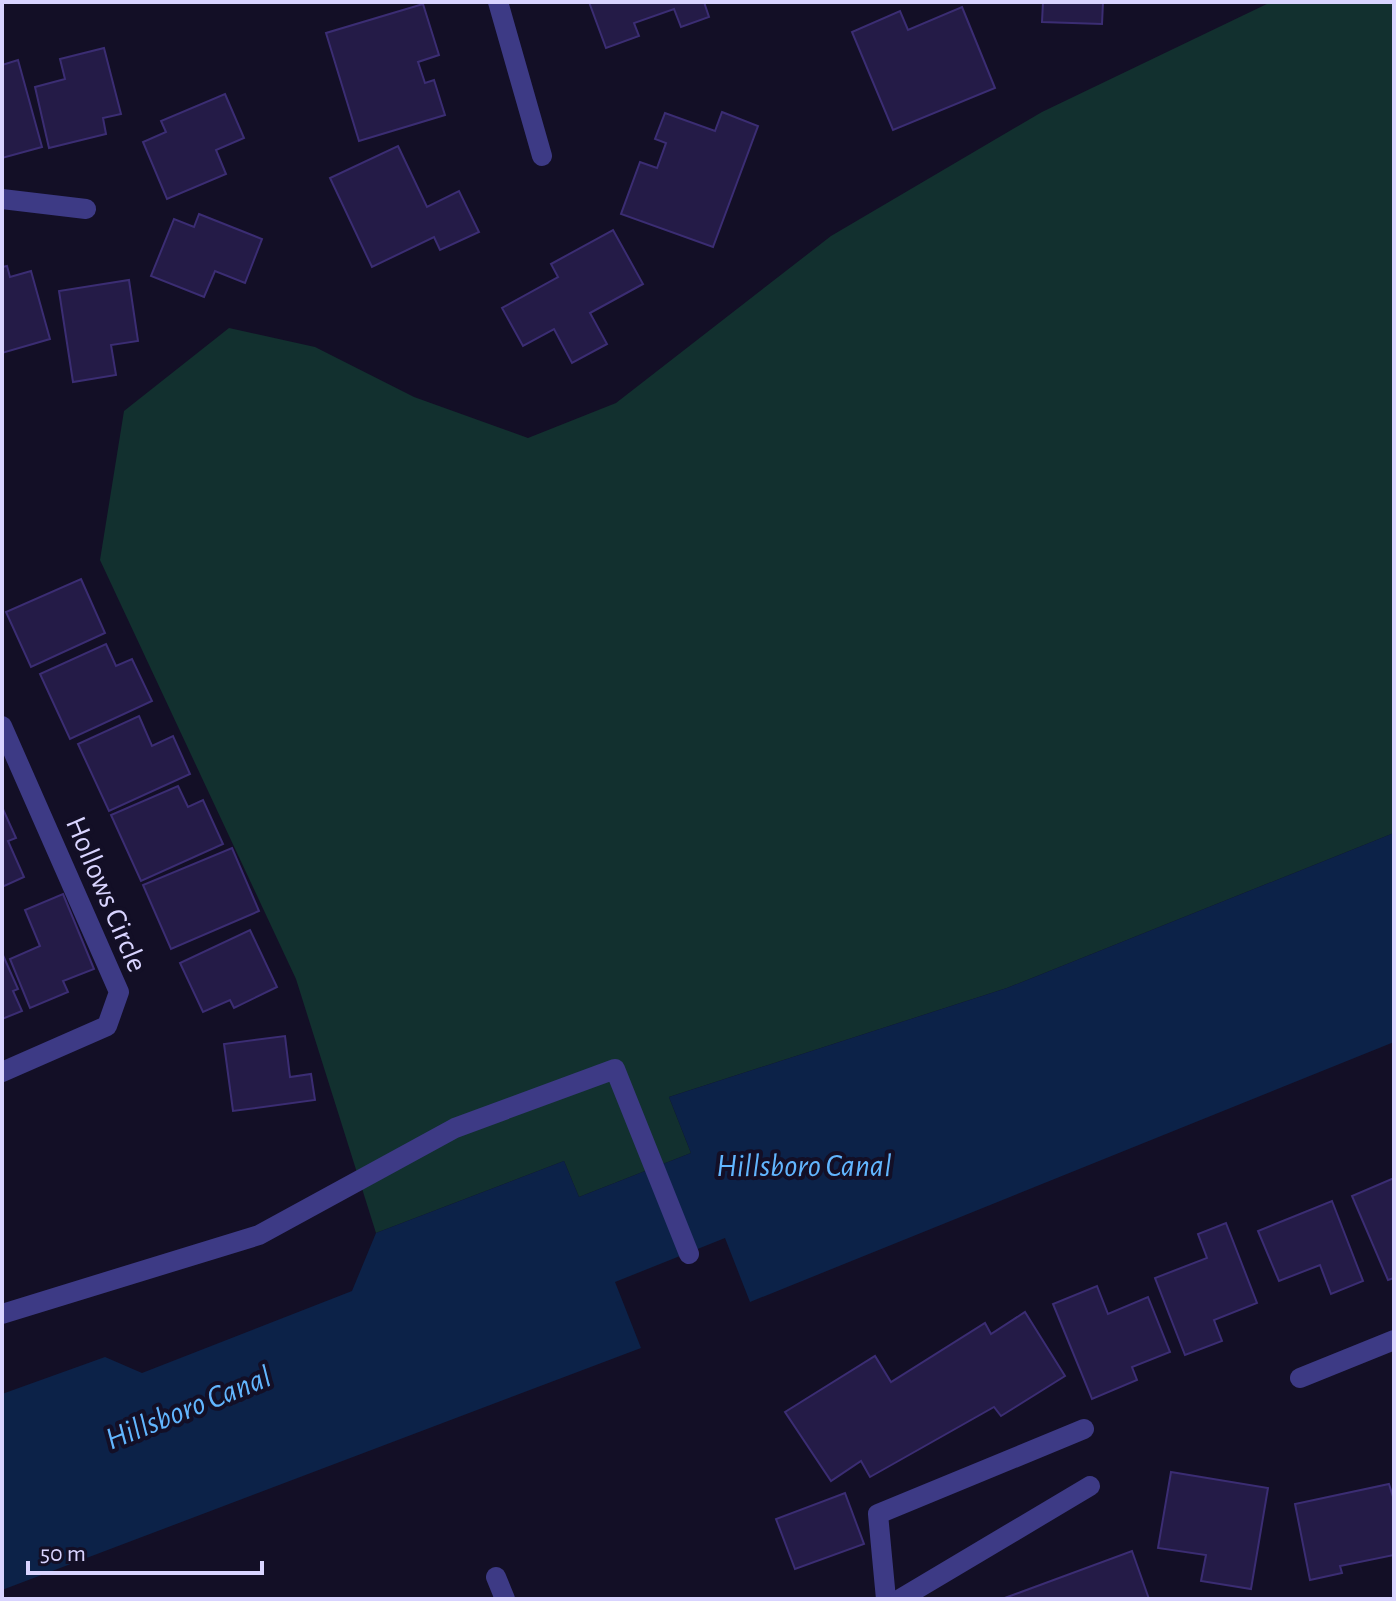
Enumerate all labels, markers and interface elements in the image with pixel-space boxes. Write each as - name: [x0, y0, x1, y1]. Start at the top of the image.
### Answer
- street label: Hollows Circle: [60, 812, 152, 976]
- water label: Hillsboro Canal: [716, 1150, 892, 1182]
- water label: Hillsboro Canal: [101, 1360, 276, 1456]
- scale bar: [28, 1525, 262, 1575]
- text: 50 m: [40, 1542, 86, 1566]

